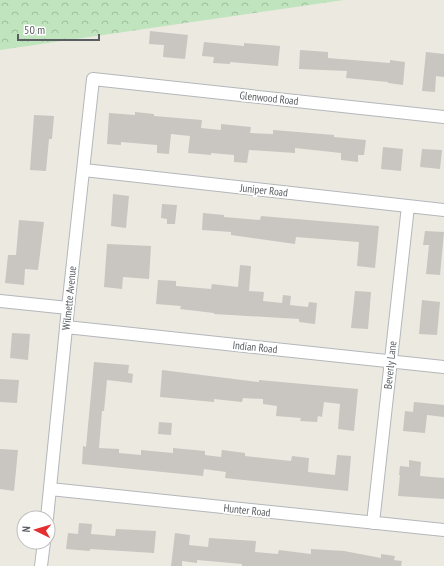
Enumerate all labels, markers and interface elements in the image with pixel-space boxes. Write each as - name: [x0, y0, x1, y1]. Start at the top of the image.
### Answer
- scale bar: [18, 16, 99, 42]
- text: 50 m: [24, 22, 45, 37]
- street label: Glenwood Road: [239, 88, 299, 108]
- street label: Juniper Road: [238, 180, 289, 199]
- street label: Wilmette Avenue: [59, 265, 79, 331]
- street label: Indian Road: [232, 338, 278, 356]
- street label: Beverly Lane: [381, 340, 400, 390]
- street label: Hunter Road: [223, 501, 271, 519]
- north arrow: [16, 510, 56, 550]
- text: N: [19, 526, 33, 533]

